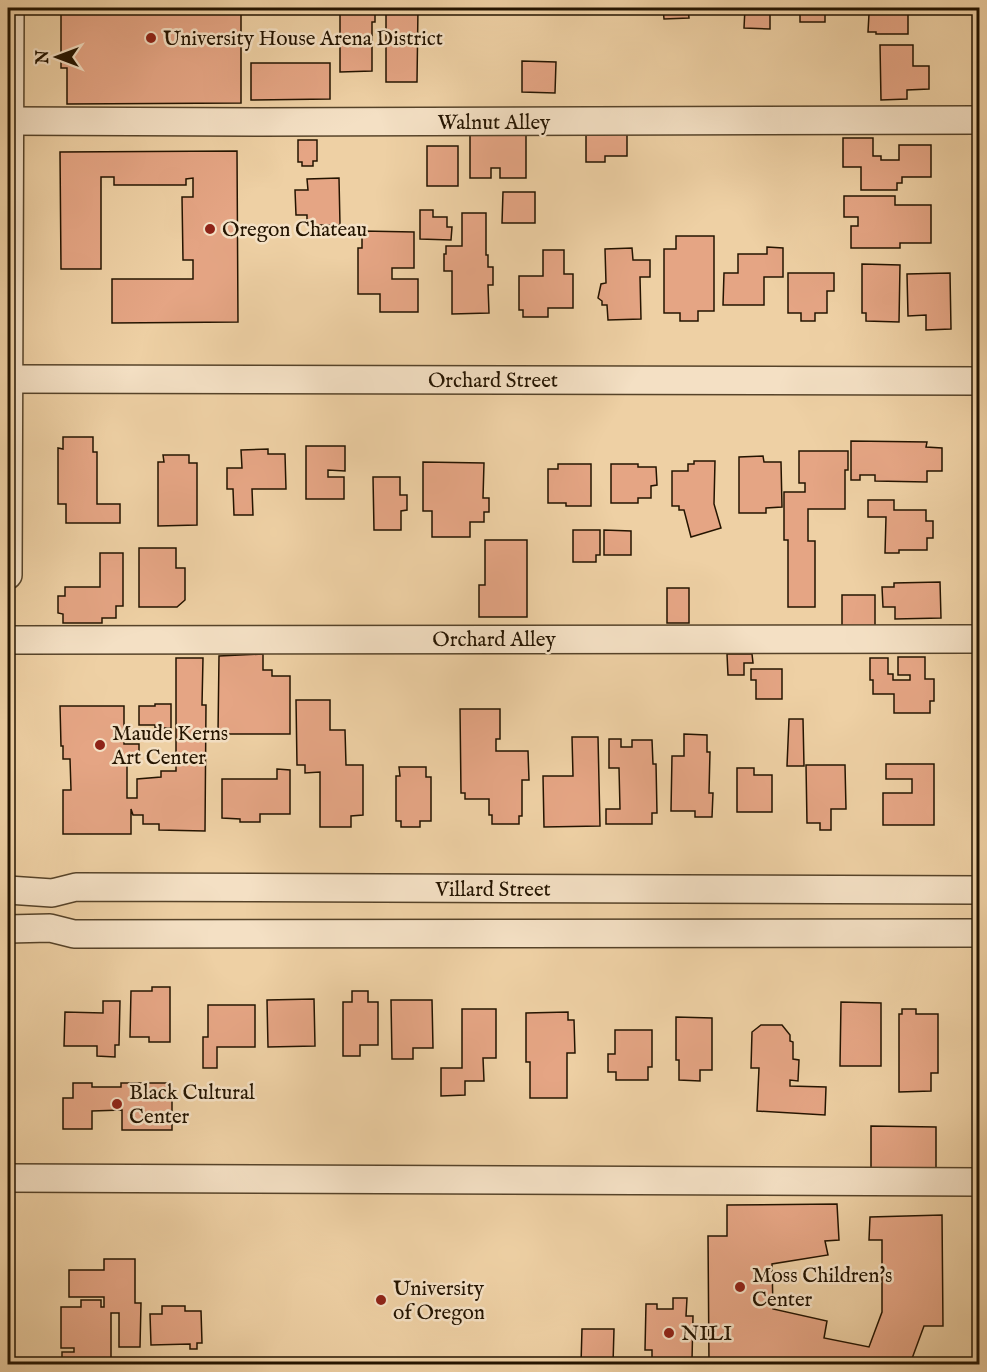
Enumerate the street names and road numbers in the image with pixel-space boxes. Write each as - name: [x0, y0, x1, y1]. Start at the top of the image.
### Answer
- street label: Walnut Alley: [438, 110, 551, 137]
- street label: Orchard Street: [428, 368, 558, 395]
- street label: Orchard Alley: [432, 627, 556, 654]
- street label: Villard Street: [434, 877, 551, 904]

